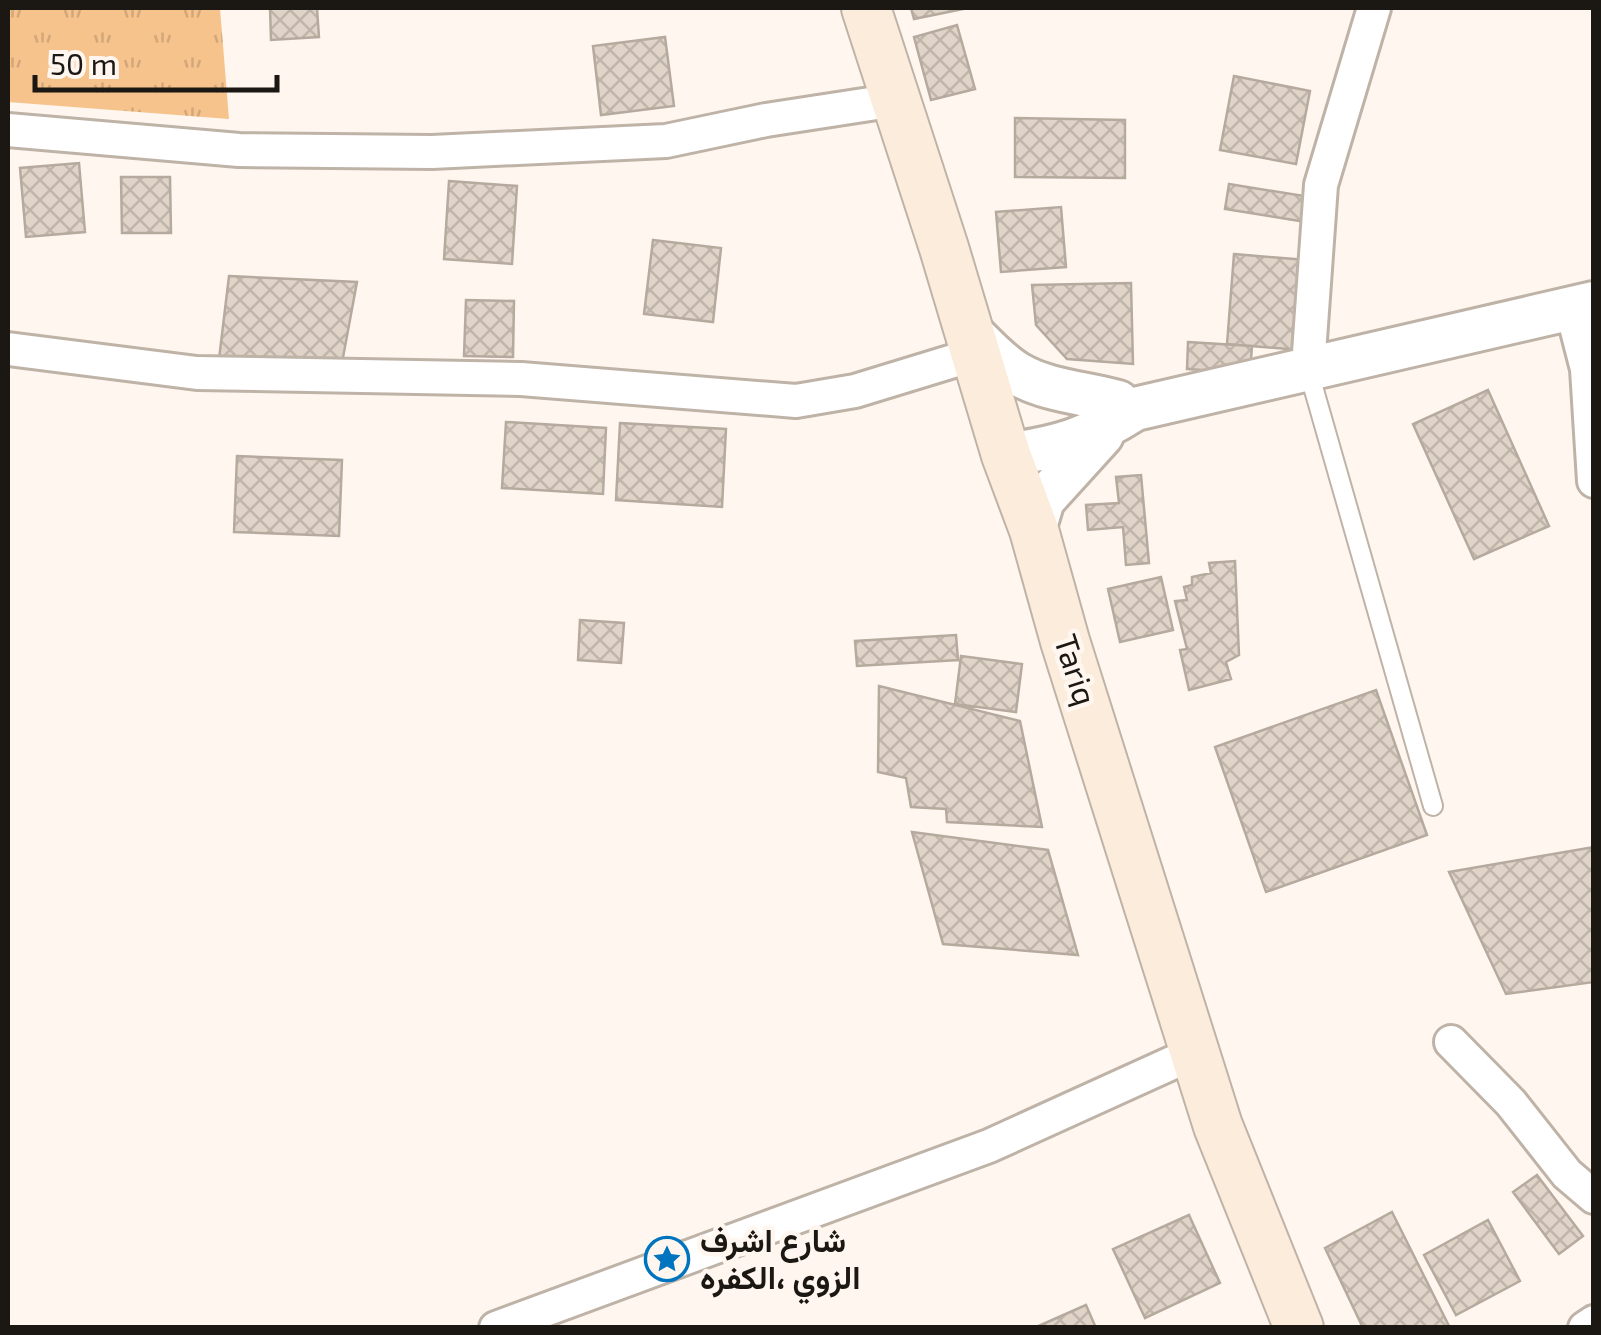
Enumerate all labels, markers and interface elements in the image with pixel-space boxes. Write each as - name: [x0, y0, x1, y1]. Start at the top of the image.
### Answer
- scale bar: [35, 30, 278, 92]
- text: 50 m: [50, 45, 117, 81]
- street label: Tariq: [1048, 629, 1106, 710]
- place label: شارع اشرف الزوي ،الكفره: [700, 1220, 861, 1304]
- place icon: شارع اشرف الزوي ،الكفره: [644, 1236, 690, 1282]

